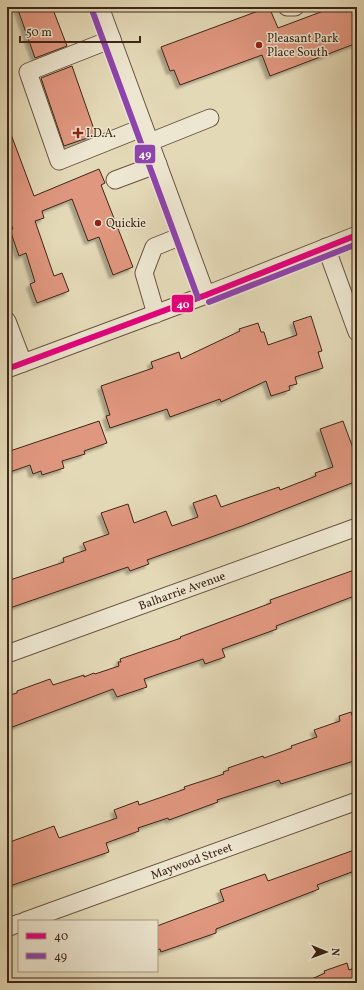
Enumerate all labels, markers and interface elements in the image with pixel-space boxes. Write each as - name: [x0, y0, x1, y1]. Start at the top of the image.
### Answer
- scale bar: [20, 18, 140, 44]
- text: 50 m: [26, 25, 52, 41]
- place label: Pleasant Park Place South: [267, 31, 339, 61]
- marker: Pleasant Park Place South: [254, 40, 264, 50]
- place label: I.D.A.: [86, 126, 116, 142]
- marker: I.D.A.: [73, 128, 83, 138]
- line badge: 49: [134, 144, 156, 164]
- text: 49: [139, 148, 151, 163]
- place label: Quickie: [106, 216, 146, 232]
- marker: Quickie: [93, 218, 103, 228]
- line badge: 40: [171, 294, 194, 313]
- text: 40: [176, 298, 190, 313]
- street label: Balharrie Avenue: [137, 568, 228, 615]
- street label: Maywood Street: [149, 840, 235, 884]
- legend: [18, 920, 158, 972]
- text: 40: [54, 929, 68, 945]
- north arrow: [306, 932, 346, 972]
- text: N: [327, 948, 342, 956]
- text: 49: [54, 949, 67, 965]

